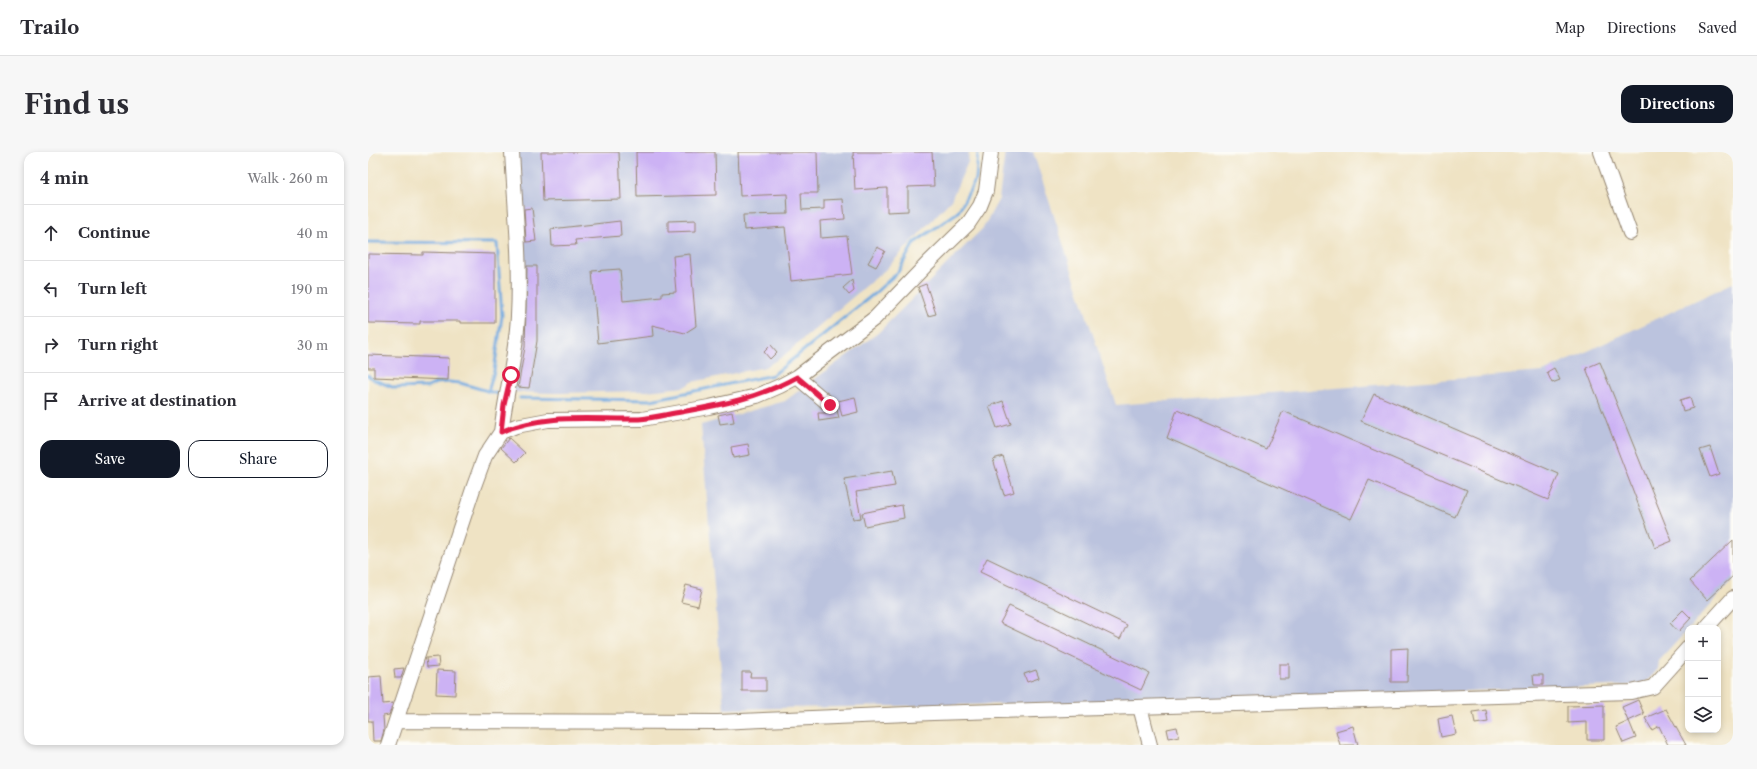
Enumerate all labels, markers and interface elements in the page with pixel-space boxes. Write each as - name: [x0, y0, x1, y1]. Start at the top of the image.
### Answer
- text: Trailo: [20, 16, 79, 39]
- text: Map: [1555, 19, 1585, 37]
- text: Directions: [1607, 19, 1676, 37]
- text: Saved: [1698, 19, 1737, 37]
- button: Directions: [1621, 85, 1733, 123]
- text: Find us: [24, 87, 129, 121]
- text: 4 min: [40, 168, 89, 188]
- text: Walk · 260 m: [247, 170, 328, 186]
- icon: ahead: [40, 222, 62, 244]
- text: Continue: [78, 223, 150, 242]
- text: 40 m: [297, 225, 328, 241]
- icon: left: [40, 278, 62, 300]
- text: Turn left: [78, 279, 147, 298]
- text: 190 m: [291, 281, 328, 297]
- icon: right: [40, 334, 62, 356]
- text: Turn right: [78, 335, 158, 354]
- text: 30 m: [297, 337, 328, 353]
- route start: [502, 366, 520, 384]
- icon: arrive: [40, 390, 62, 412]
- text: Arrive at destination: [78, 391, 237, 410]
- route end: [821, 396, 839, 414]
- button: Save: [40, 440, 180, 478]
- button: Share: [188, 440, 328, 478]
- map controls: [1685, 625, 1721, 733]
- button: +: [1685, 625, 1721, 661]
- button: −: [1685, 661, 1721, 697]
- button: layers: [1685, 697, 1721, 733]

